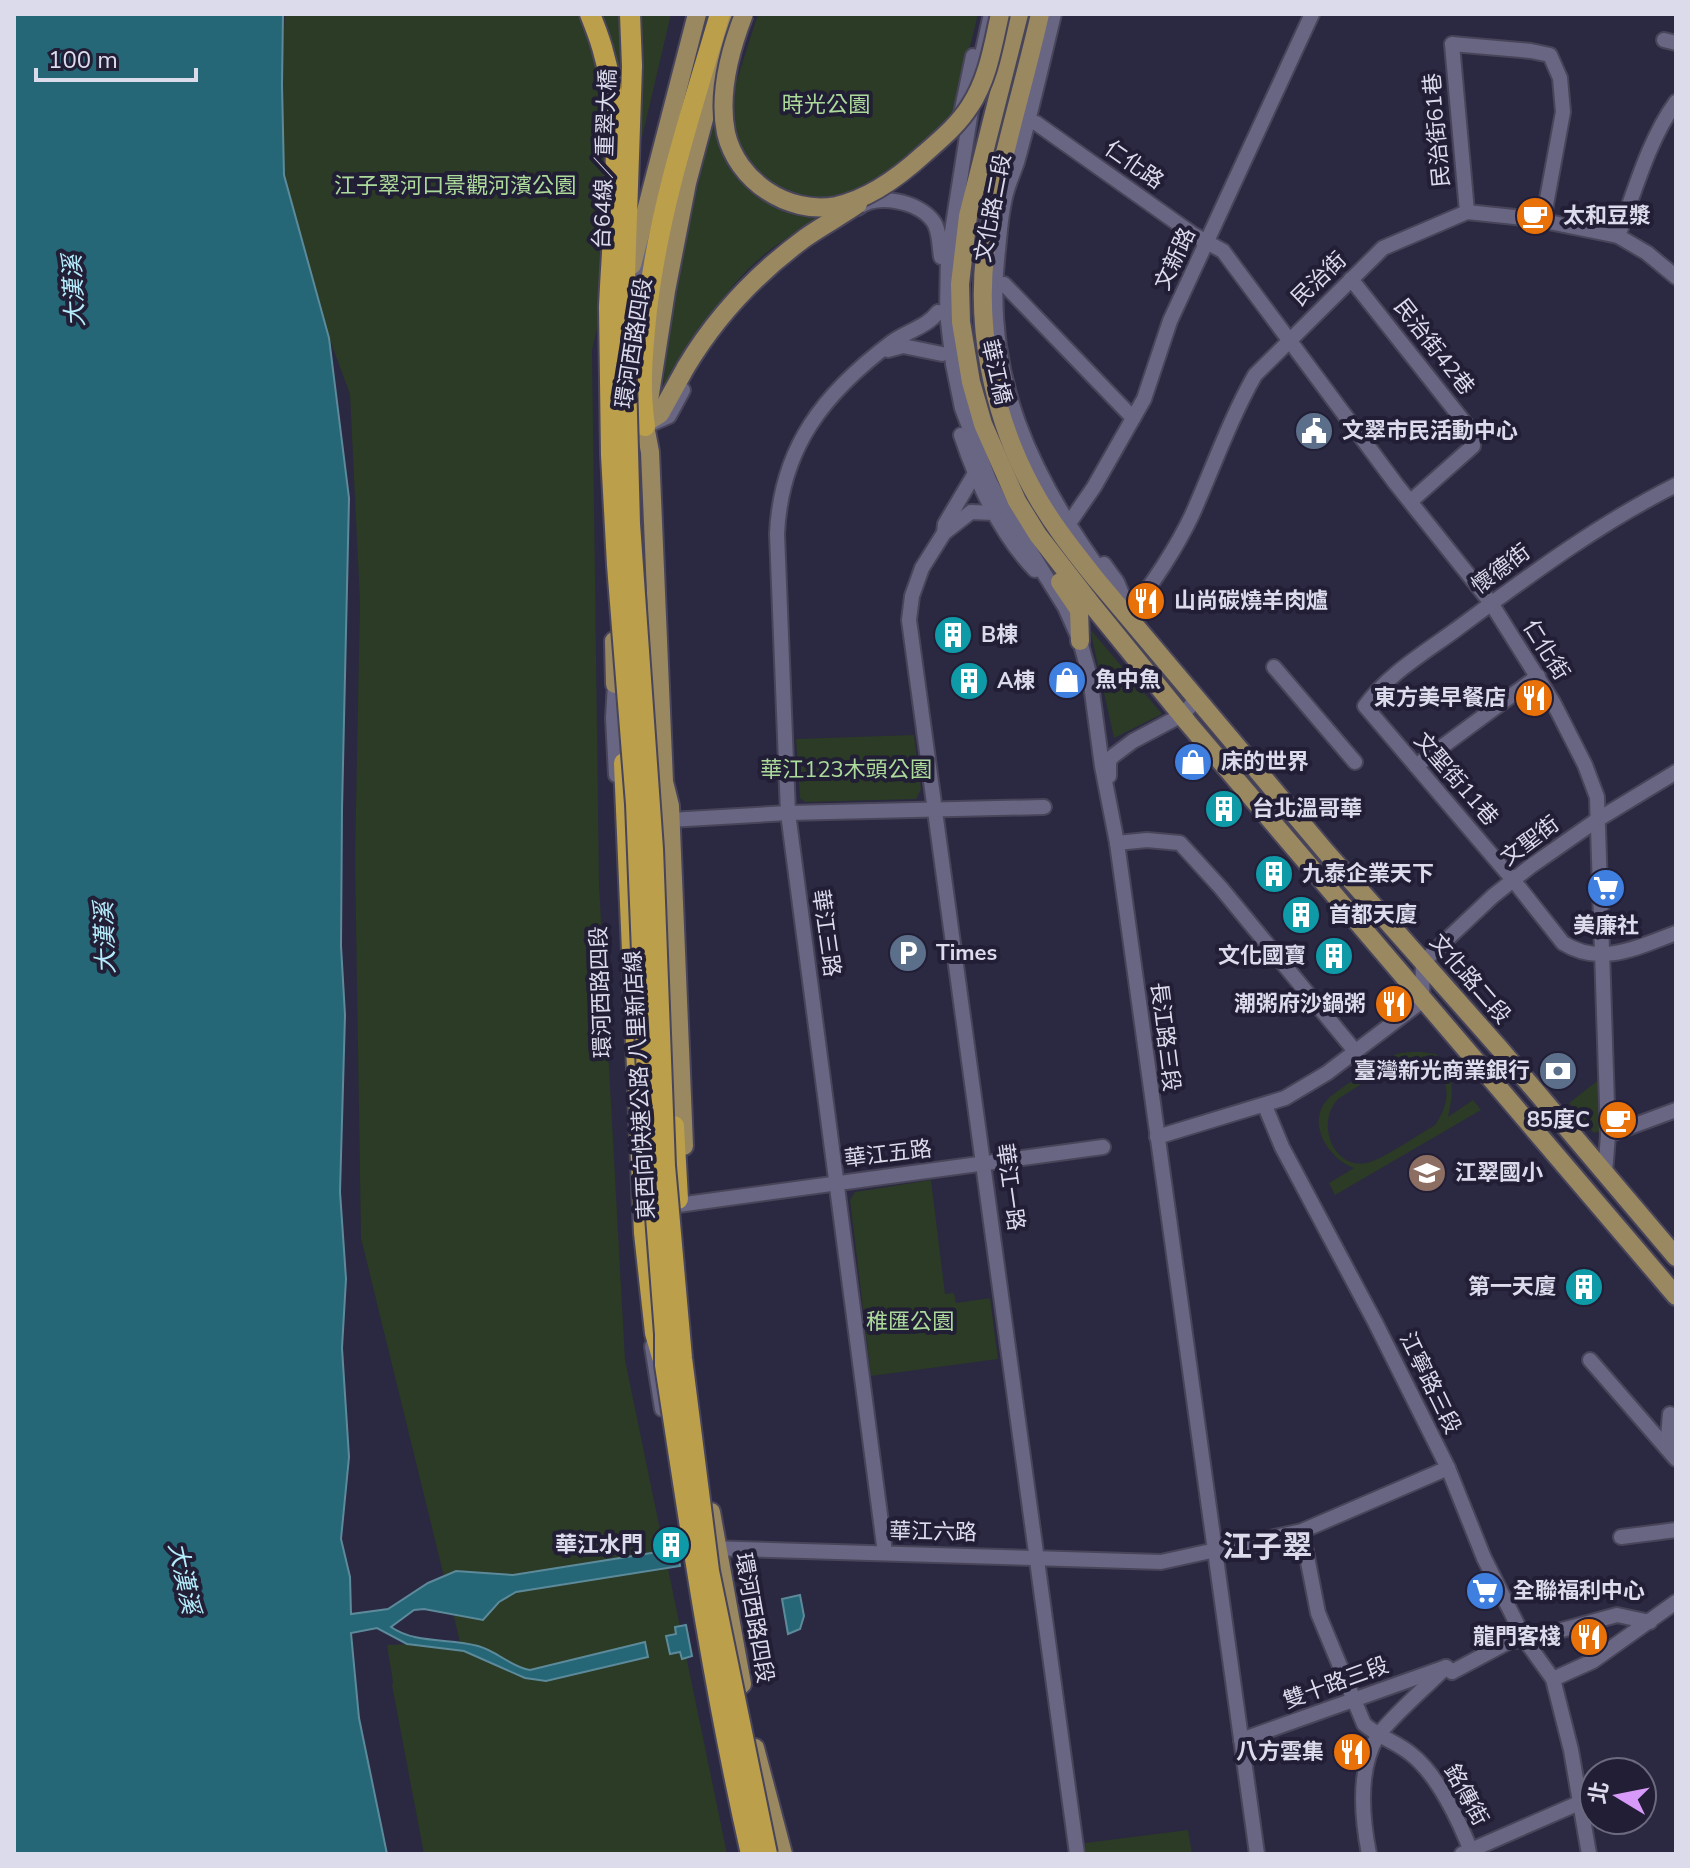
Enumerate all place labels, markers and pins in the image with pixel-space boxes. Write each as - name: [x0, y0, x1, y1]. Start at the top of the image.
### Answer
- cafe icon: 太和豆漿: [1514, 195, 1556, 237]
- place label: 太和豆漿: [1563, 201, 1651, 231]
- public building icon: 文翠市民活動中心: [1293, 410, 1335, 452]
- place label: 文翠市民活動中心: [1342, 416, 1518, 446]
- restaurant icon: 山尚碳燒羊肉爐: [1125, 580, 1167, 622]
- place label: 山尚碳燒羊肉爐: [1174, 586, 1328, 616]
- building icon: B棟: [932, 614, 974, 656]
- place label: B棟: [981, 620, 1018, 650]
- shop icon: 魚中魚: [1046, 659, 1088, 701]
- building icon: A棟: [948, 660, 990, 702]
- place label: 魚中魚: [1095, 665, 1161, 695]
- place label: A棟: [997, 666, 1035, 696]
- restaurant icon: 東方美早餐店: [1513, 677, 1555, 719]
- place label: 東方美早餐店: [1374, 683, 1506, 713]
- shop icon: 床的世界: [1172, 741, 1214, 783]
- place label: 床的世界: [1221, 747, 1309, 777]
- building icon: 台北溫哥華: [1203, 788, 1245, 830]
- place label: 台北溫哥華: [1252, 794, 1362, 824]
- building icon: 九泰企業天下: [1253, 853, 1295, 895]
- place label: 九泰企業天下: [1302, 859, 1434, 889]
- supermarket icon: 美廉社: [1585, 867, 1627, 909]
- building icon: 首都天廈: [1280, 894, 1322, 936]
- place label: 首都天廈: [1329, 900, 1417, 930]
- place label: 美廉社: [1573, 911, 1639, 941]
- parking icon: Times: [887, 932, 929, 974]
- building icon: 文化國寶: [1313, 935, 1355, 977]
- place label: Times: [936, 938, 997, 968]
- place label: 文化國寶: [1218, 941, 1306, 971]
- restaurant icon: 潮粥府沙鍋粥: [1373, 983, 1415, 1025]
- place label: 潮粥府沙鍋粥: [1234, 989, 1366, 1019]
- bank icon: 臺灣新光商業銀行: [1537, 1050, 1579, 1092]
- place label: 臺灣新光商業銀行: [1354, 1056, 1530, 1086]
- cafe icon: 85度C: [1597, 1099, 1639, 1141]
- place label: 85度C: [1527, 1105, 1590, 1135]
- school or university icon: 江翠國小: [1406, 1152, 1448, 1194]
- place label: 江翠國小: [1455, 1158, 1543, 1188]
- building icon: 第一天廈: [1563, 1266, 1605, 1308]
- place label: 第一天廈: [1468, 1272, 1556, 1302]
- building icon: 華江水門: [650, 1524, 692, 1566]
- place label: 華江水門: [555, 1530, 643, 1560]
- supermarket icon: 全聯福利中心: [1464, 1570, 1506, 1612]
- place label: 全聯福利中心: [1513, 1576, 1645, 1606]
- restaurant icon: 龍門客棧: [1568, 1616, 1610, 1658]
- place label: 龍門客棧: [1473, 1622, 1561, 1652]
- restaurant icon: 八方雲集: [1331, 1731, 1373, 1773]
- place label: 八方雲集: [1236, 1737, 1324, 1767]

